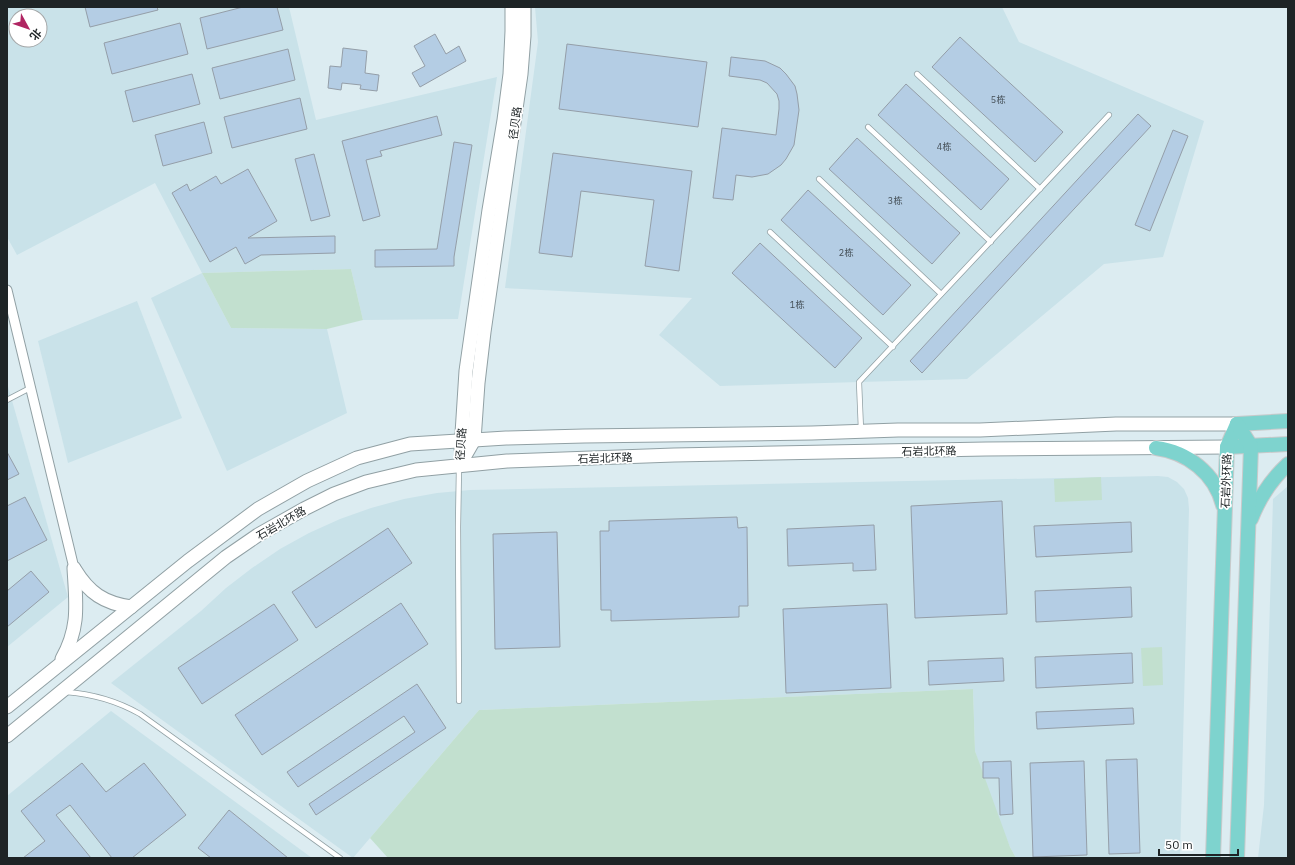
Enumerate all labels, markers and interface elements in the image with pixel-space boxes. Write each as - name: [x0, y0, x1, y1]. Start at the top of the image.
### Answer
- north arrow: [8, 8, 48, 48]
- text: 北: [27, 26, 45, 43]
- house number: 5栋: [991, 94, 1005, 105]
- street label: 径贝路: [506, 106, 524, 140]
- house number: 4栋: [937, 141, 951, 152]
- house number: 3栋: [888, 195, 902, 206]
- house number: 2栋: [839, 247, 853, 258]
- house number: 1栋: [790, 299, 804, 310]
- street label: 径贝路: [453, 427, 469, 461]
- street label: 石岩北环路: [901, 444, 957, 458]
- street label: 石岩北环路: [577, 450, 633, 466]
- street label: 石岩外环路: [1218, 453, 1234, 509]
- street label: 石岩北环路: [254, 503, 308, 543]
- scale bar: [1159, 831, 1238, 857]
- text: 50 m: [1165, 837, 1193, 852]

